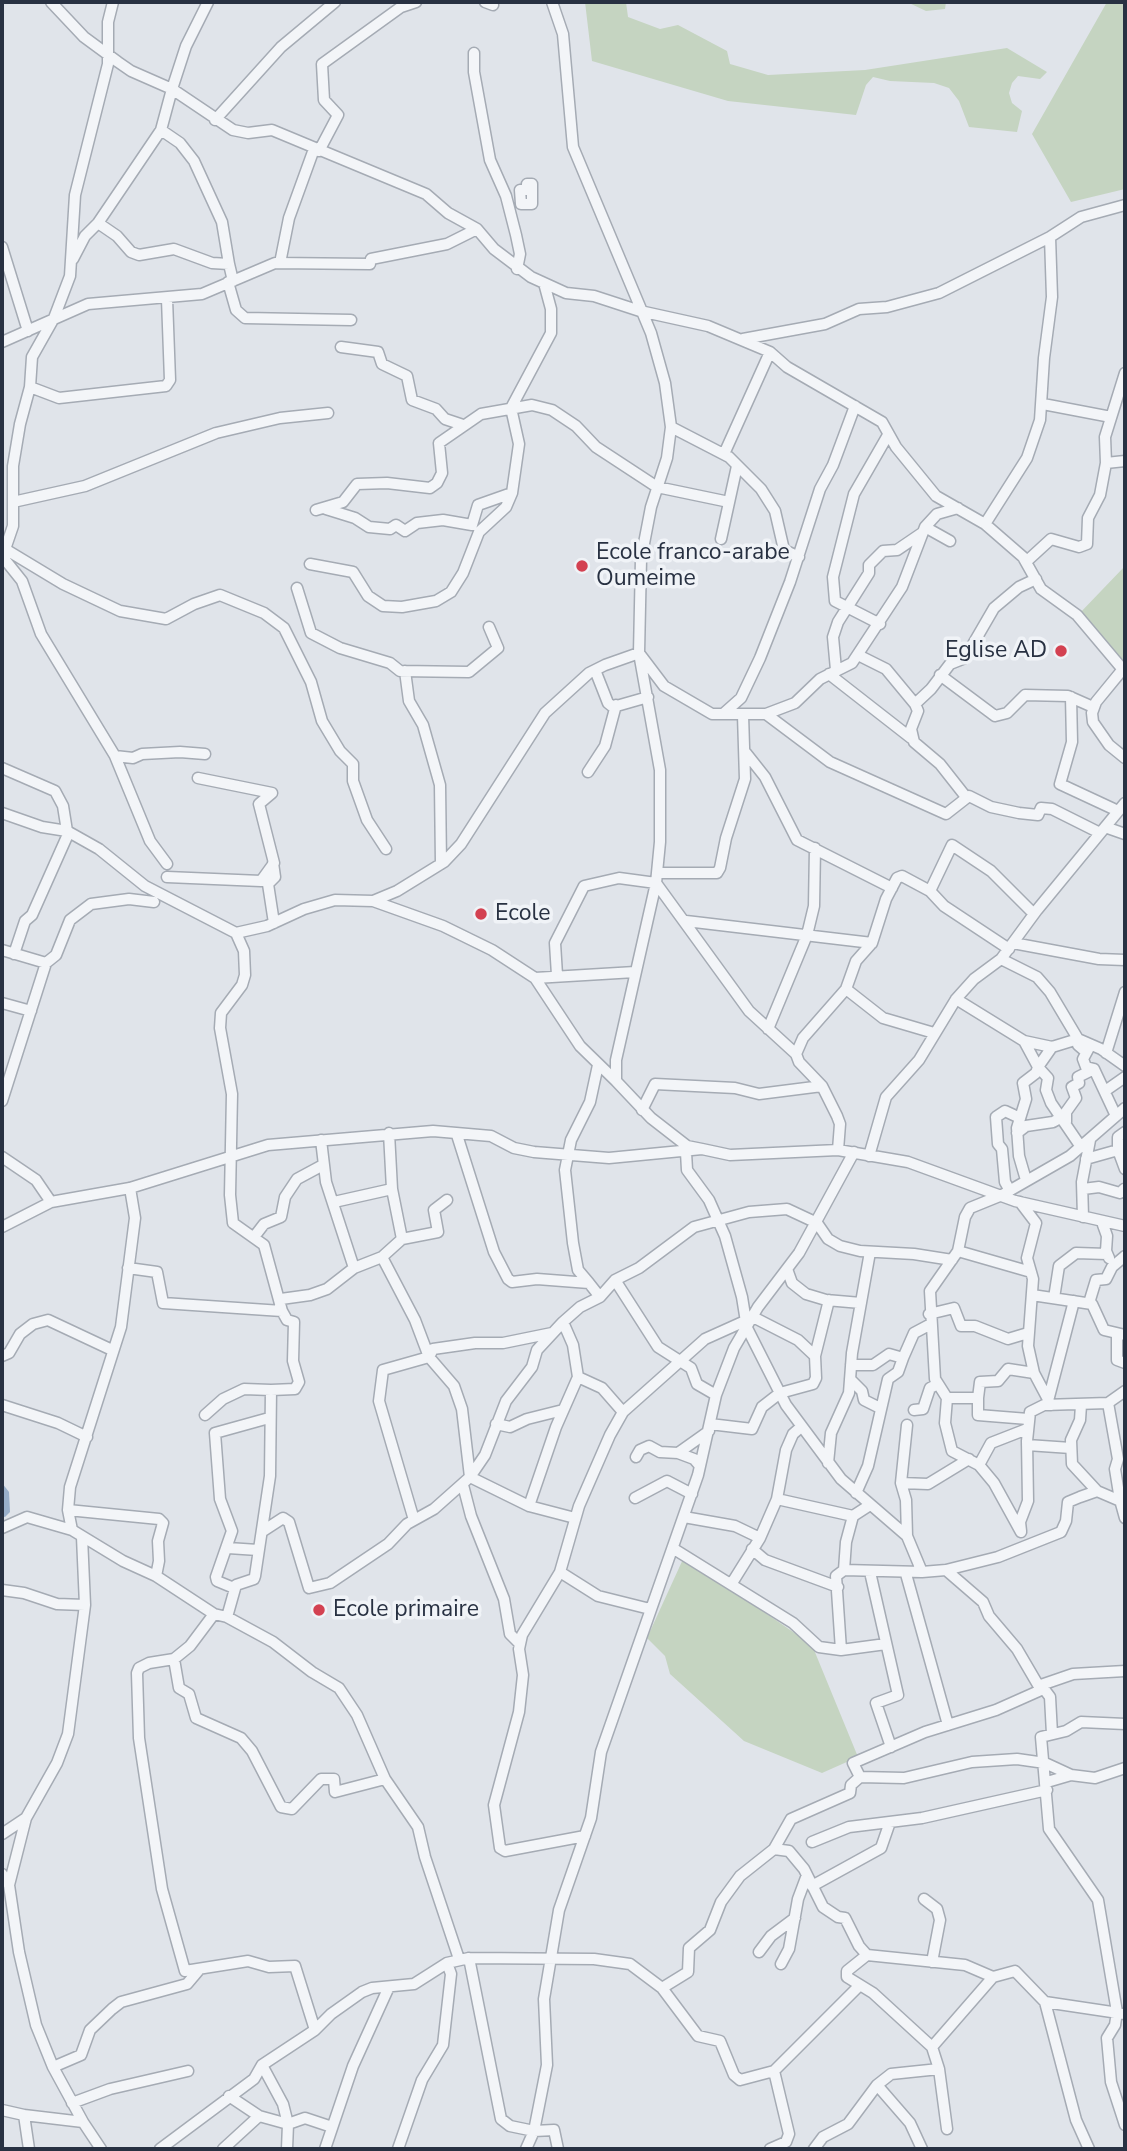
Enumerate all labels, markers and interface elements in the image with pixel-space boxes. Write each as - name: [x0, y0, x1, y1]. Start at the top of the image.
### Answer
- place label: Ecole franco-arabe Oumeime: [596, 539, 790, 593]
- marker: Ecole franco-arabe Oumeime: [574, 558, 590, 574]
- place label: Eglise AD: [945, 637, 1047, 665]
- marker: Eglise AD: [1053, 643, 1069, 659]
- place label: Ecole: [495, 900, 550, 928]
- marker: Ecole: [473, 906, 489, 922]
- place label: Ecole primaire: [333, 1596, 479, 1624]
- marker: Ecole primaire: [311, 1602, 327, 1618]

